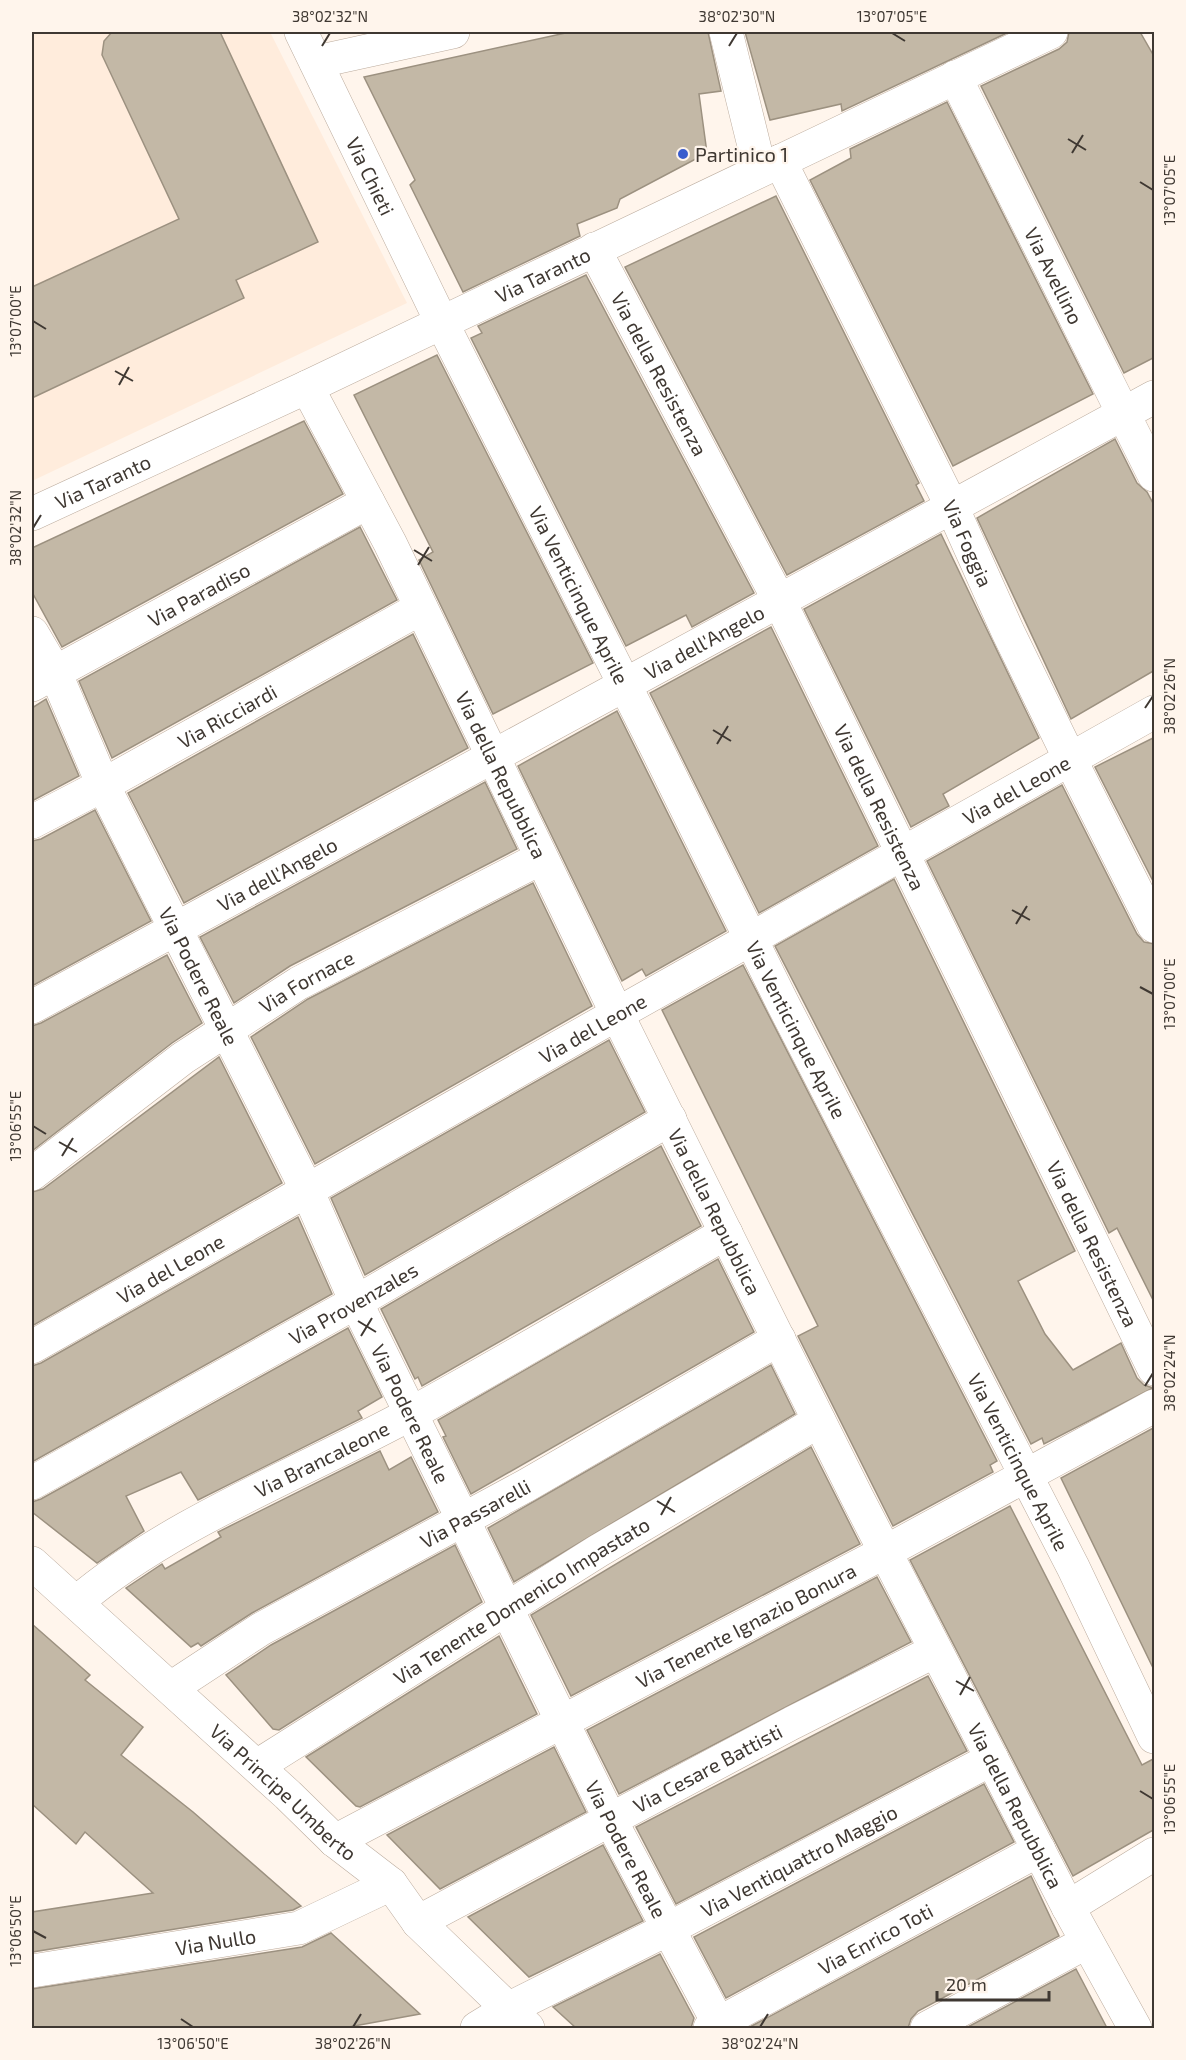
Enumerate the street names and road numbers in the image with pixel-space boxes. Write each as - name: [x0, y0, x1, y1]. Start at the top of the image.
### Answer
- street label: Via Chieti: [342, 133, 400, 219]
- street label: Via Avellino: [1020, 223, 1089, 328]
- street label: Via Taranto: [491, 242, 594, 307]
- street label: Via della Resistenza: [607, 288, 713, 460]
- street label: Via Taranto: [51, 449, 154, 514]
- street label: Via Foggia: [938, 496, 998, 590]
- street label: Via Venticinque Aprile: [524, 502, 634, 688]
- street label: Via Paradiso: [144, 557, 254, 632]
- street label: Via dell'Angelo: [640, 599, 768, 684]
- street label: Via Ricciardi: [173, 679, 281, 753]
- street label: Via della Repubblica: [451, 687, 552, 862]
- street label: Via della Resistenza: [829, 720, 931, 894]
- street label: Via del Leone: [958, 750, 1074, 829]
- street label: Via dell'Angelo: [213, 831, 341, 916]
- street label: Via Podere Reale: [154, 903, 244, 1049]
- street label: Via Venticinque Aprile: [742, 937, 852, 1123]
- street label: Via Fornace: [254, 945, 358, 1018]
- street label: Via del Leone: [535, 988, 650, 1068]
- street label: Via della Repubblica: [664, 1124, 766, 1299]
- street label: Via della Resistenza: [1042, 1157, 1144, 1331]
- street label: Via del Leone: [112, 1228, 228, 1308]
- street label: Via Provenzales: [284, 1257, 422, 1349]
- street label: Via Podere Reale: [367, 1340, 455, 1487]
- street label: Via Venticinque Aprile: [963, 1369, 1074, 1555]
- street label: Via Brancaleone: [250, 1415, 393, 1502]
- street label: Via Passarelli: [416, 1474, 534, 1553]
- street label: Via Tenente Domenico Impastato: [389, 1511, 654, 1689]
- street label: Via Tenente Ignazio Bonura: [632, 1558, 860, 1693]
- street label: Via Principe Umberto: [205, 1718, 361, 1865]
- street label: Via Cesare Battisti: [629, 1719, 786, 1817]
- street label: Via della Repubblica: [963, 1719, 1068, 1892]
- street label: Via Podere Reale: [581, 1776, 672, 1922]
- street label: Via Ventiquattro Maggio: [697, 1799, 901, 1922]
- street label: Via Enrico Toti: [814, 1898, 937, 1979]
- street label: Via Nullo: [174, 1923, 258, 1960]

